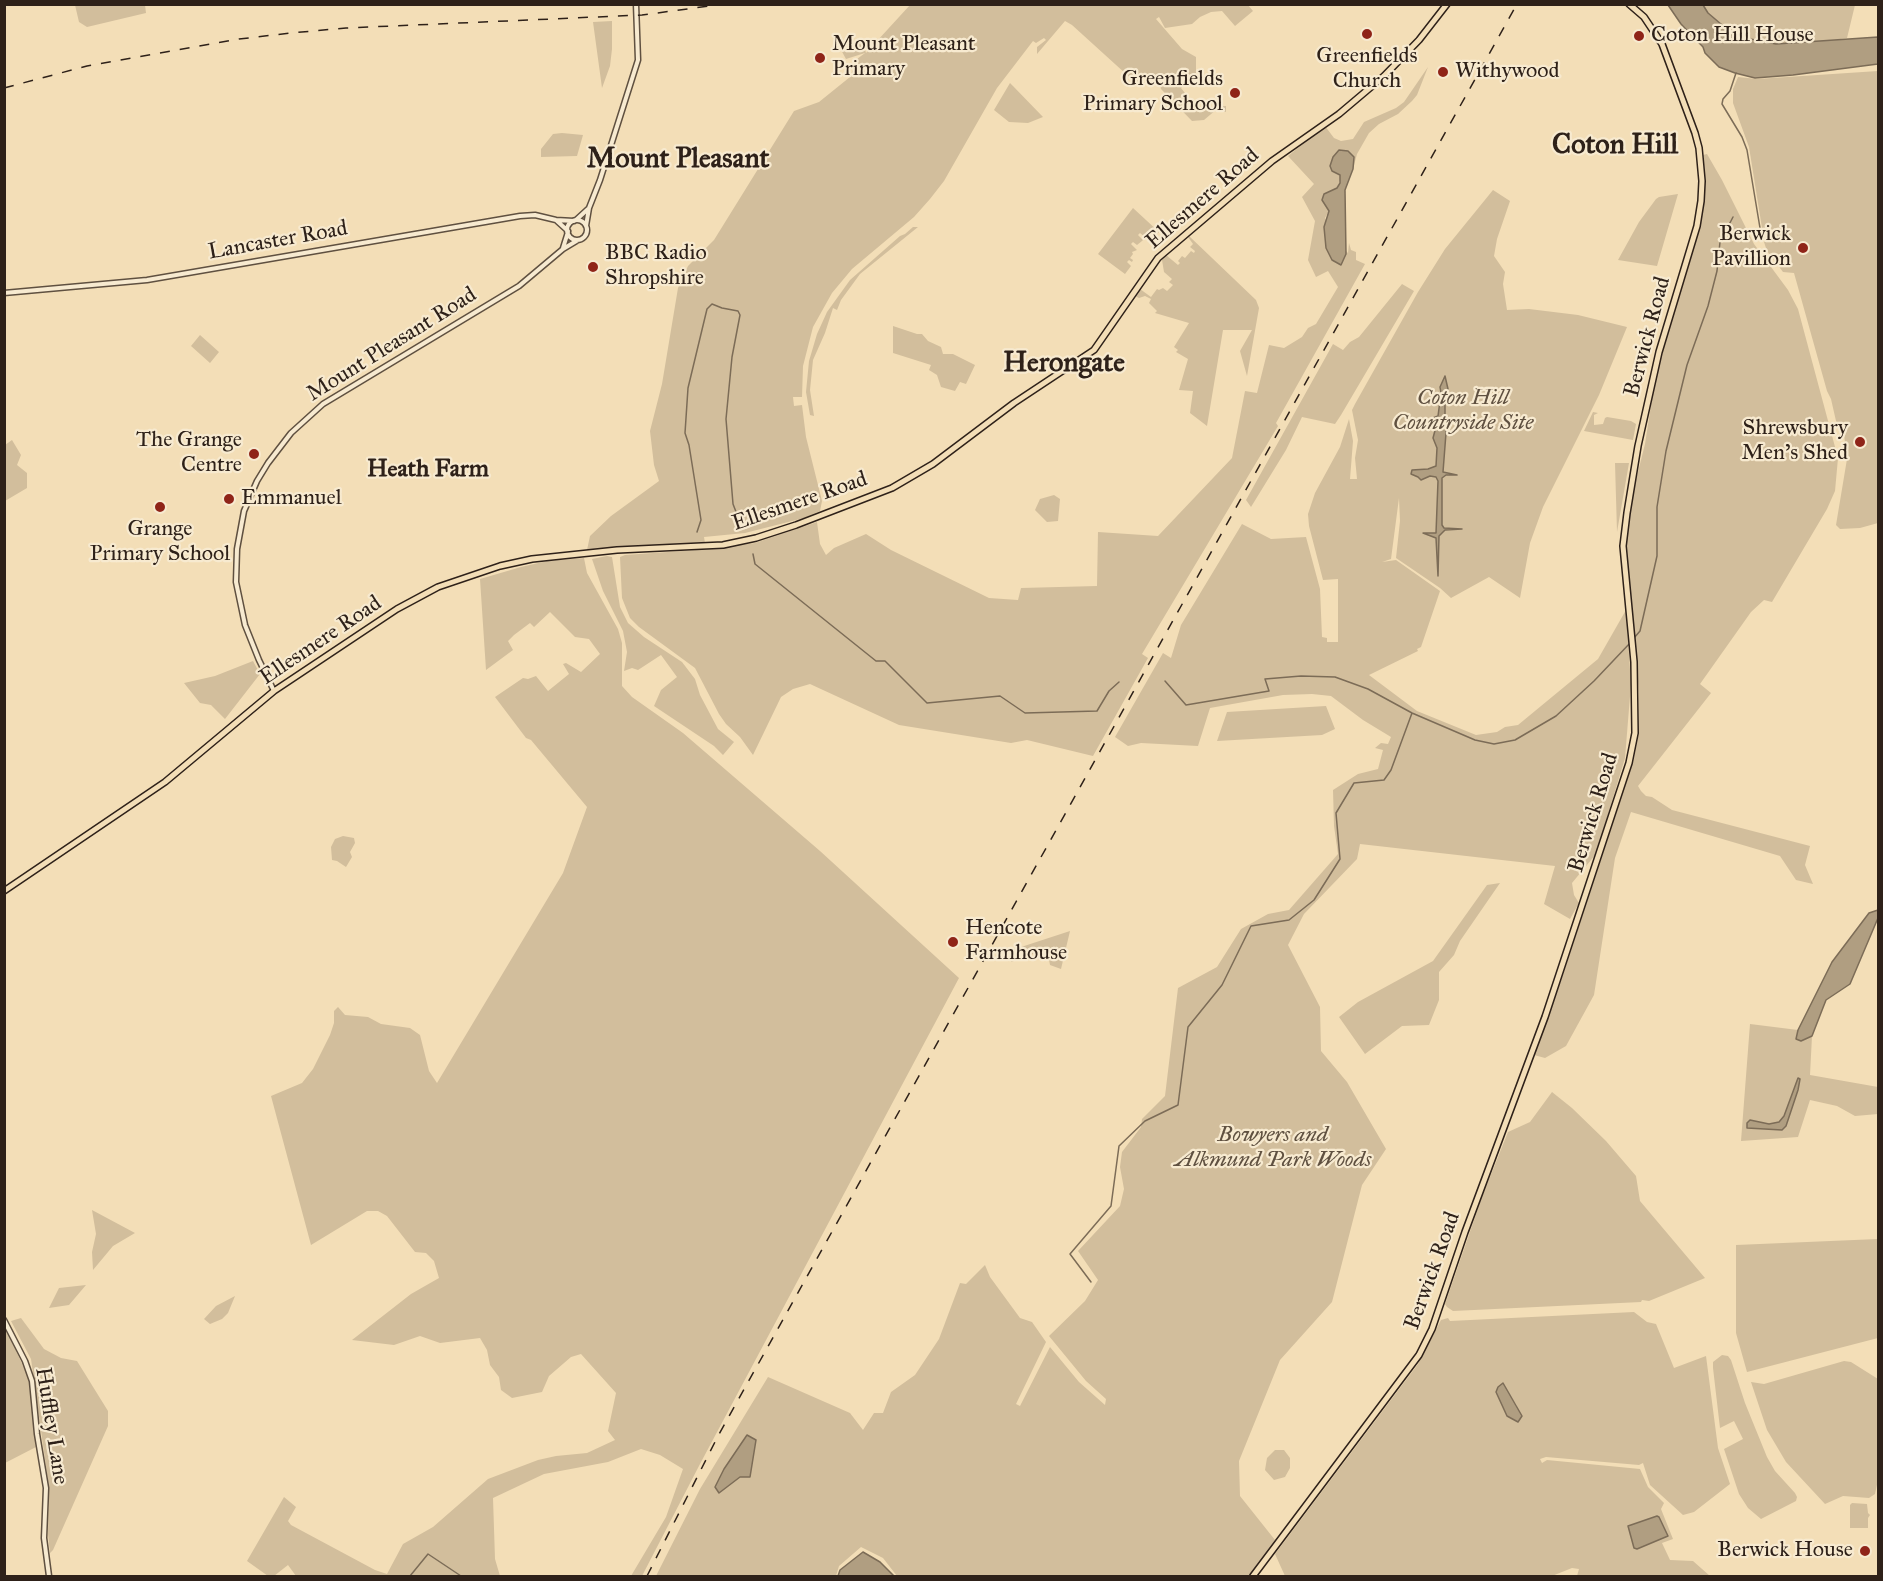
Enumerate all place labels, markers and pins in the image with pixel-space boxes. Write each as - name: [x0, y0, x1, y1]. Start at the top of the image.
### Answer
- place label: Coton Hill House: [1651, 23, 1814, 49]
- marker: Greenfields Church: [1360, 27, 1374, 41]
- marker: Coton Hill House: [1632, 29, 1646, 43]
- place label: Mount Pleasant Primary: [832, 32, 976, 84]
- place label: Greenfields Church: [1316, 44, 1418, 96]
- marker: Mount Pleasant Primary: [813, 51, 827, 65]
- place label: Withywood: [1455, 59, 1560, 85]
- marker: Withywood: [1436, 65, 1450, 79]
- place label: Greenfields Primary School: [1083, 67, 1223, 118]
- marker: Greenfields Primary School: [1228, 86, 1242, 100]
- place label: Berwick Pavillion: [1712, 222, 1791, 274]
- place label: BBC Radio Shropshire: [605, 241, 707, 292]
- marker: Berwick Pavillion: [1796, 241, 1810, 255]
- marker: BBC Radio Shropshire: [586, 260, 600, 274]
- place label: Shrewsbury Men's Shed: [1741, 416, 1848, 468]
- place label: The Grange Centre: [136, 428, 242, 480]
- marker: Shrewsbury Men's Shed: [1853, 435, 1867, 449]
- marker: The Grange Centre: [247, 447, 261, 461]
- place label: Emmanuel: [241, 486, 342, 512]
- marker: Emmanuel: [222, 492, 236, 506]
- marker: Grange Primary School: [153, 500, 167, 514]
- place label: Grange Primary School: [90, 517, 230, 568]
- place label: Hencote Farmhouse: [965, 916, 1067, 968]
- marker: Hencote Farmhouse: [946, 935, 960, 949]
- place label: Berwick House: [1717, 1538, 1853, 1564]
- marker: Berwick House: [1858, 1544, 1872, 1558]

